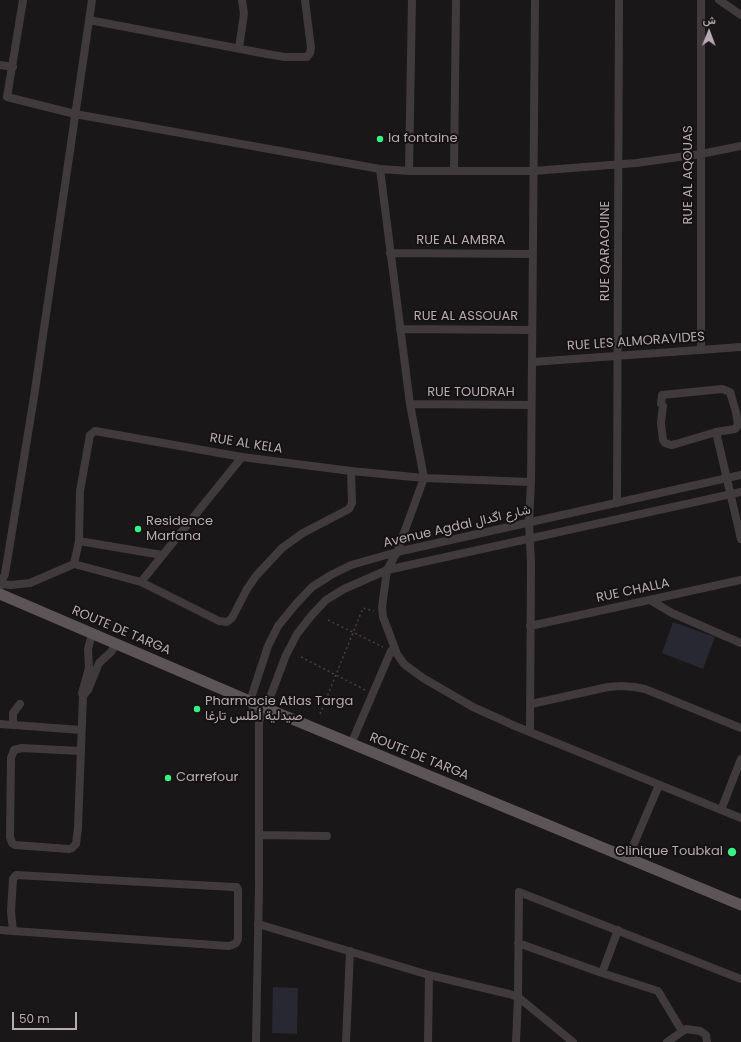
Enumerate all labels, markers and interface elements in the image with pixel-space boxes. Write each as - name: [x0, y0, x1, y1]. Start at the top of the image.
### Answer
- north arrow: [689, 12, 729, 52]
- text: ش: [702, 12, 716, 28]
- street label: RUE AL AQOUAS: [681, 125, 697, 225]
- place label: la fontaine: [388, 131, 457, 147]
- marker: la fontaine: [375, 134, 385, 144]
- street label: RUE QARAOUINE: [598, 201, 614, 301]
- street label: RUE AL AMBRA: [416, 233, 506, 249]
- street label: RUE AL ASSOUAR: [414, 309, 518, 325]
- street label: RUE LES ALMORAVIDES: [567, 329, 705, 355]
- street label: RUE TOUDRAH: [427, 385, 515, 401]
- street label: RUE AL KELA: [208, 431, 284, 457]
- street label: Avenue Agdal شارع اگدال: [382, 502, 532, 552]
- place label: Residence Marfana: [146, 514, 213, 545]
- marker: Residence Marfana: [133, 524, 143, 534]
- street label: RUE CHALLA: [595, 576, 671, 606]
- street label: ROUTE DE TARGA: [69, 603, 173, 659]
- place label: Pharmacie Atlas Targa صيدلية أطلس تارغا: [205, 694, 353, 725]
- marker: Pharmacie Atlas Targa صيدلية أطلس تارغا: [192, 704, 202, 714]
- street label: ROUTE DE TARGA: [367, 730, 471, 784]
- place label: Carrefour: [176, 770, 238, 786]
- marker: Carrefour: [163, 773, 173, 783]
- place label: Clinique Toubkal: [615, 844, 723, 860]
- marker: Clinique Toubkal: [726, 846, 738, 858]
- scale bar: [14, 1004, 79, 1030]
- text: 50 m: [19, 1010, 50, 1027]

